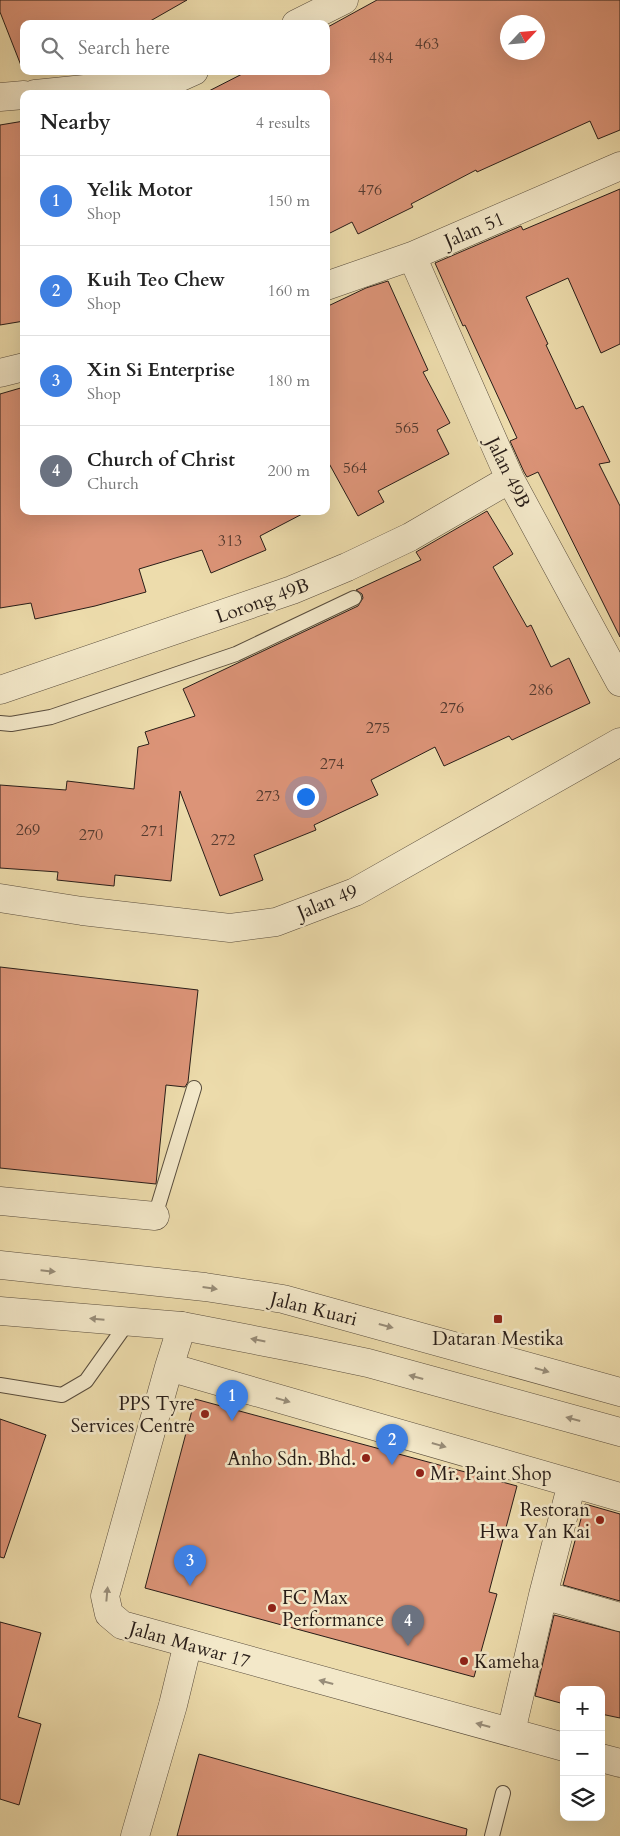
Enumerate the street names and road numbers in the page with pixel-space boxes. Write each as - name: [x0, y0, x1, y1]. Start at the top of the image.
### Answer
- street label: Jalan 51: [438, 206, 508, 255]
- street label: Jalan 49B: [478, 430, 536, 512]
- street label: Lorong 49B: [212, 572, 313, 630]
- street label: Jalan 49: [290, 878, 362, 927]
- street label: Jalan Kuari: [265, 1285, 360, 1332]
- street label: Jalan Mawar 17: [123, 1614, 253, 1675]

